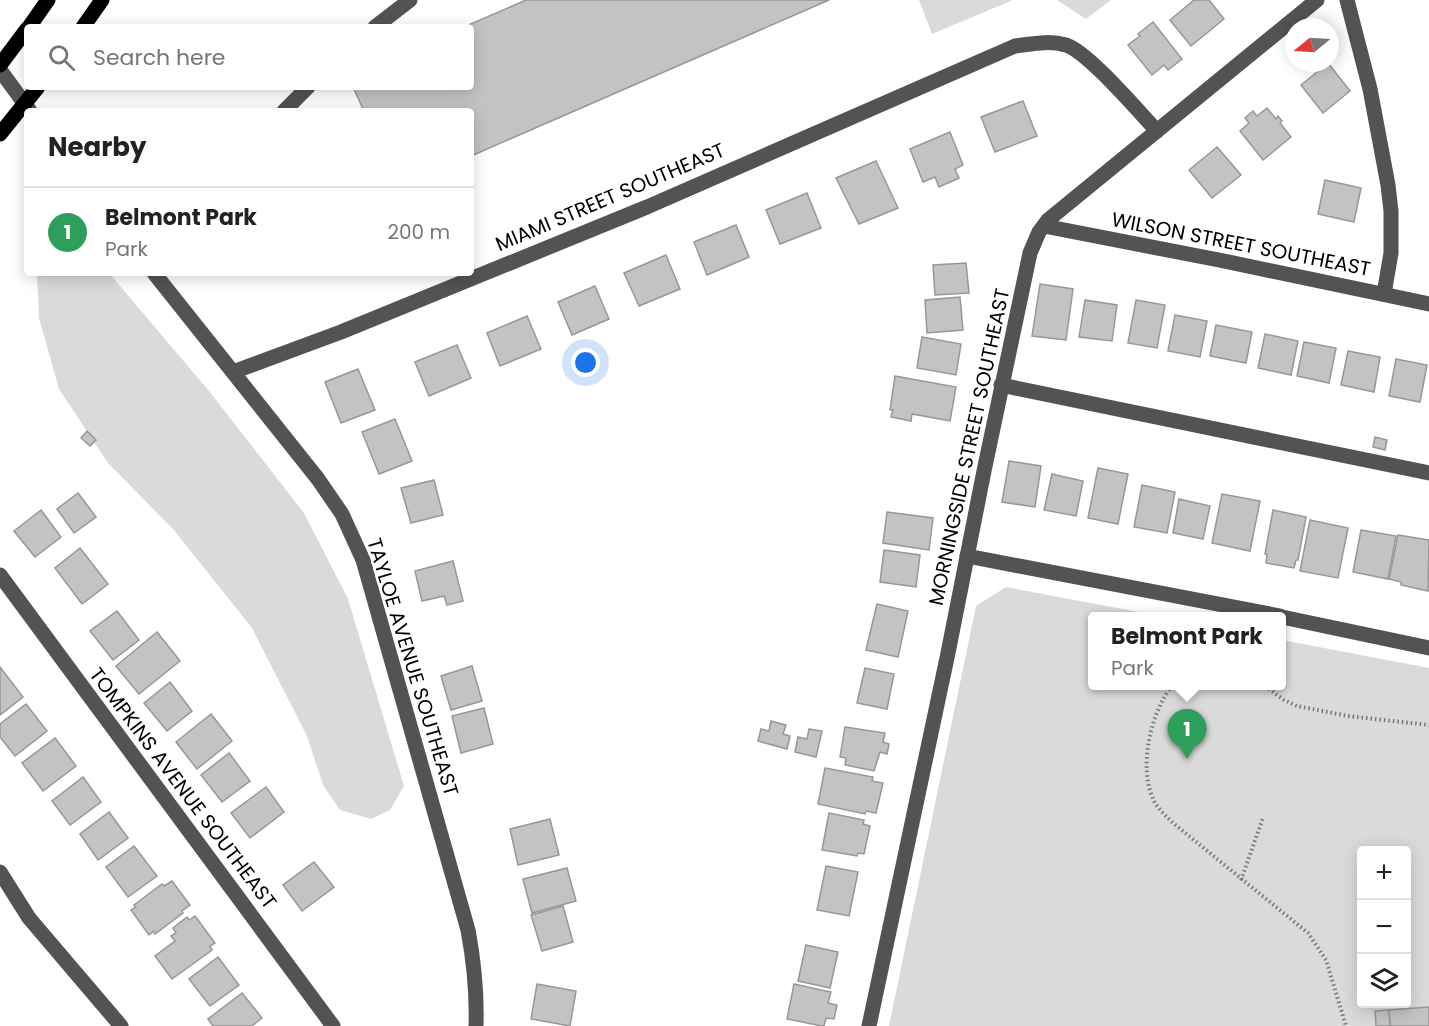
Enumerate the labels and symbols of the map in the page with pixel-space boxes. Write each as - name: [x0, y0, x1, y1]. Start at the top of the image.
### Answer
- north arrow: [1285, 18, 1339, 72]
- street label: MIAMI STREET SOUTHEAST: [491, 136, 729, 258]
- street label: WILSON STREET SOUTHEAST: [1109, 205, 1373, 283]
- street label: MORNINGSIDE STREET SOUTHEAST: [922, 286, 1016, 608]
- your location: [571, 348, 600, 377]
- street label: TAYLOE AVENUE SOUTHEAST: [360, 535, 466, 800]
- street label: TOMPKINS AVENUE SOUTHEAST: [83, 661, 283, 915]
- pin: 1: [1168, 710, 1206, 759]

